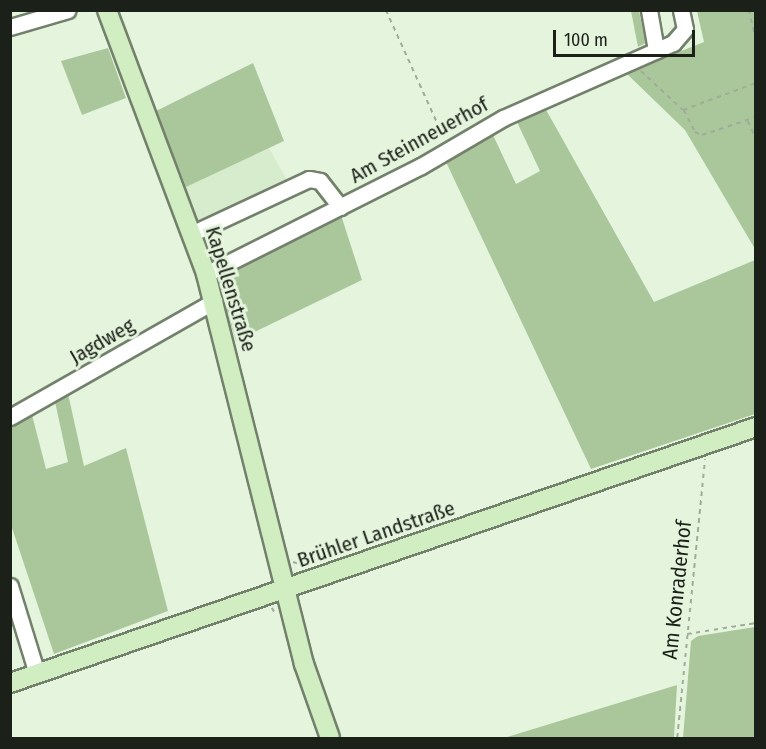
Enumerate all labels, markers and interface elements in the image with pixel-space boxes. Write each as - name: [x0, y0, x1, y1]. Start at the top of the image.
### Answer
- scale bar: [556, 18, 698, 56]
- text: 100 m: [564, 29, 608, 51]
- street label: Am Steinneuerhof: [345, 92, 493, 188]
- street label: Kapellenstraße: [200, 223, 262, 355]
- street label: Jagdweg: [65, 312, 139, 370]
- street label: Brühler Landstraße: [294, 495, 458, 573]
- street label: Am Konraderhof: [657, 519, 697, 661]

